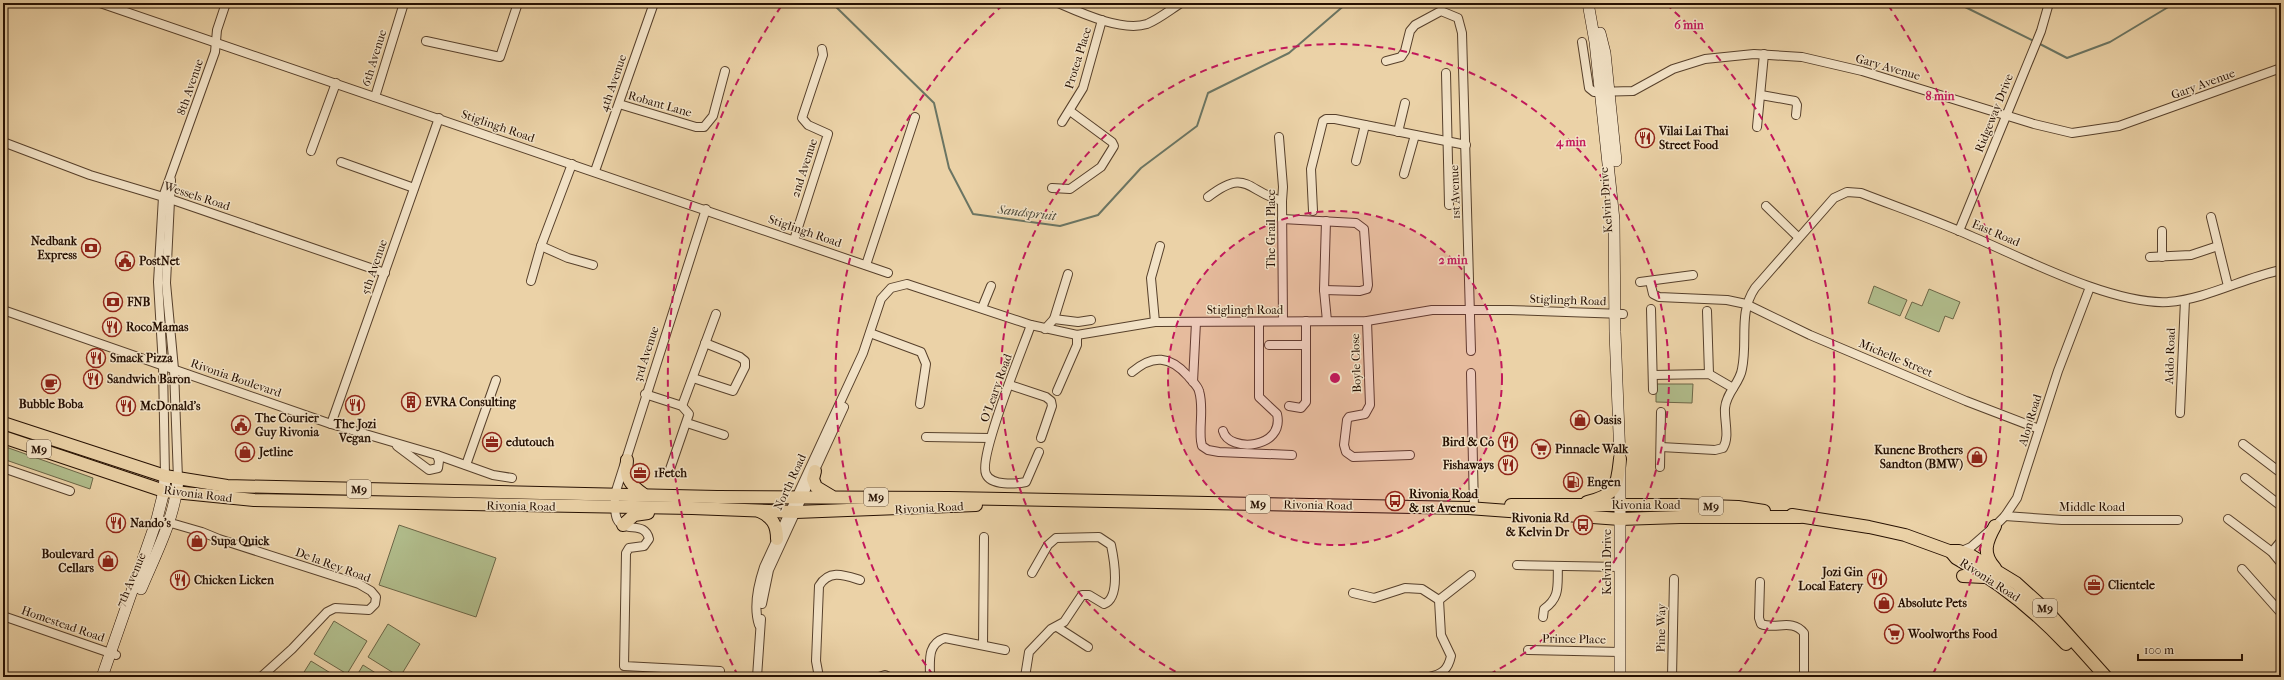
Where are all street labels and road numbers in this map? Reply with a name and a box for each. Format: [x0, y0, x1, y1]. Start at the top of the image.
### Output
street label: Protea Place [1062, 25, 1094, 91]
street label: 6th Avenue [359, 28, 389, 88]
street label: Gary Avenue [1854, 51, 1922, 83]
street label: 4th Avenue [597, 53, 629, 113]
street label: 8th Avenue [174, 57, 206, 117]
street label: Gary Avenue [2169, 66, 2237, 102]
street label: Ridgeway Drive [1972, 72, 2016, 154]
street label: Robant Lane [626, 88, 694, 120]
street label: Stiglingh Road [459, 107, 537, 145]
street label: 2nd Avenue [788, 137, 820, 199]
street label: 1st Avenue [1447, 165, 1463, 219]
street label: Kelvin Drive [1597, 167, 1615, 233]
street label: Wessels Road [161, 178, 232, 213]
street label: The Grail Place [1264, 189, 1278, 269]
street label: Stiglingh Road [766, 212, 844, 250]
street label: East Road [1970, 217, 2023, 250]
street label: 5th Avenue [358, 237, 390, 296]
street label: Stiglingh Road [1529, 292, 1607, 308]
street label: Stiglingh Road [1207, 303, 1284, 317]
street label: 3rd Avenue [630, 324, 662, 384]
street label: Addo Road [2162, 327, 2178, 385]
street label: Boyle Close [1348, 333, 1364, 393]
street label: Michelle Street [1857, 336, 1936, 380]
street label: O'Leary Road [977, 352, 1015, 424]
street label: Rivonia Boulevard [189, 356, 284, 400]
street label: Alon Road [2015, 392, 2045, 448]
road number: M9 [27, 440, 51, 458]
street label: North Road [771, 451, 809, 512]
road number: M9 [347, 480, 371, 498]
street label: Rivonia Road [163, 483, 234, 505]
road number: M9 [864, 488, 888, 506]
road number: M9 [1246, 495, 1270, 513]
street label: Rivonia Road [1283, 497, 1353, 513]
road number: M9 [1699, 497, 1723, 515]
street label: Rivonia Road [486, 498, 556, 514]
street label: Rivonia Road [1611, 498, 1681, 512]
street label: Rivonia Road [894, 499, 964, 517]
street label: Middle Road [2059, 500, 2125, 514]
street label: Kelvin Drive [1600, 529, 1614, 595]
street label: De la Rey Road [293, 545, 373, 585]
street label: 7th Avenue [113, 550, 149, 609]
street label: Rivonia Road [1957, 555, 2023, 605]
road number: M9 [2033, 599, 2057, 617]
street label: Homestead Road [19, 603, 107, 645]
street label: Pine Way [1654, 603, 1668, 653]
street label: Prince Place [1542, 631, 1606, 647]

